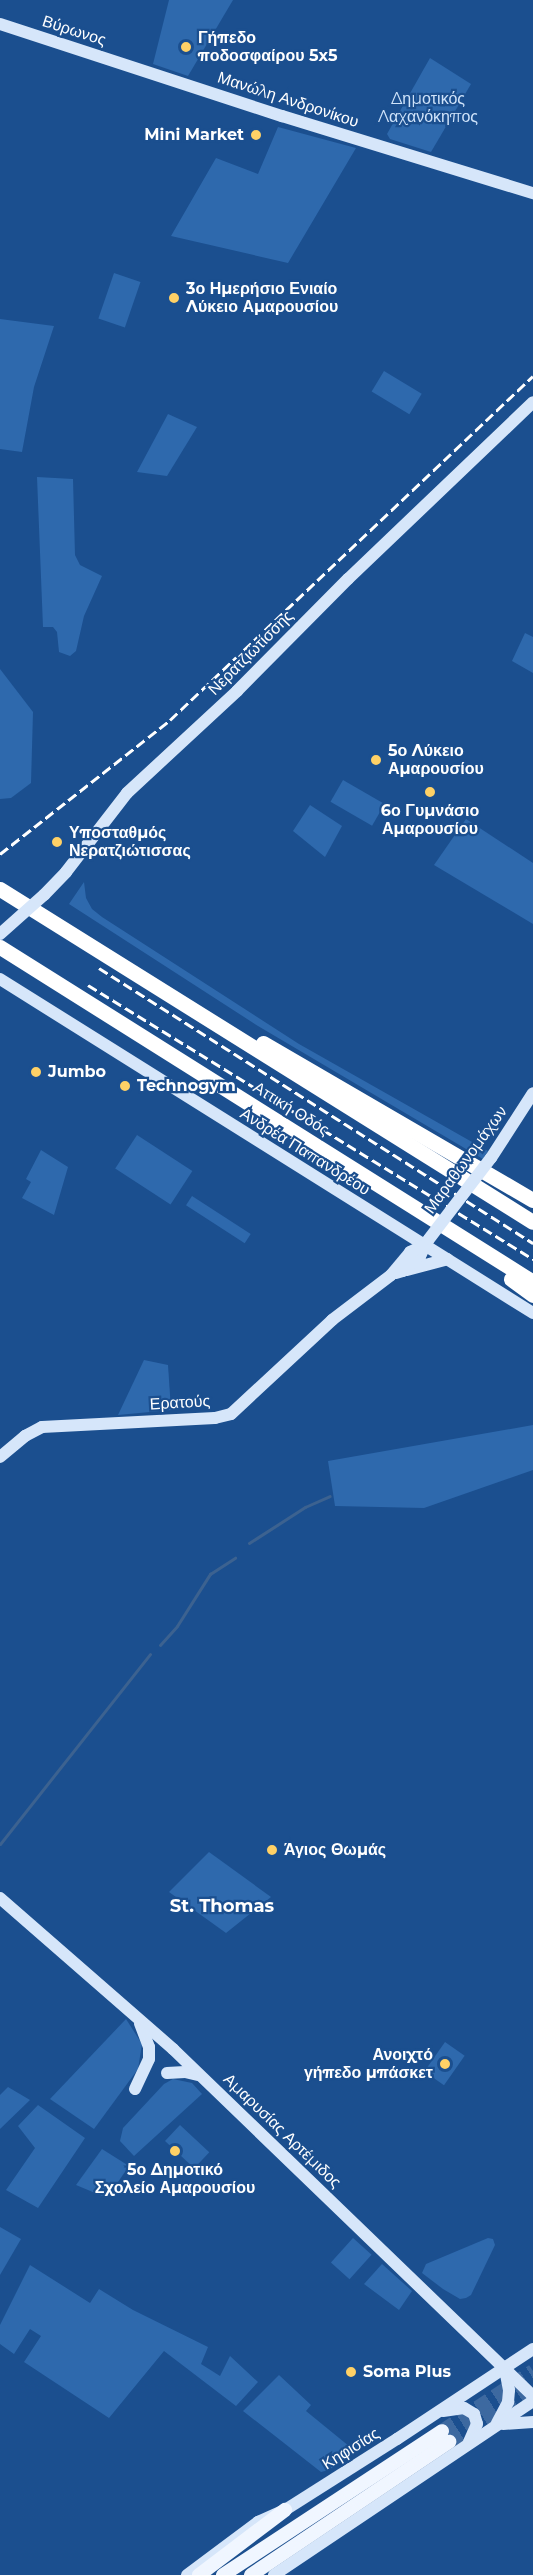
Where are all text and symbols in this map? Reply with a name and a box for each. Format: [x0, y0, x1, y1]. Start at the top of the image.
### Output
street label: Βύρωνος [40, 12, 108, 50]
place label: Γήπεδο ποδοσφαίρου 5x5 [198, 28, 337, 66]
marker: Γήπεδο ποδοσφαίρου 5x5 [179, 40, 193, 54]
street label: Μανώλη Ανδρονίκου [215, 68, 361, 132]
park label: Δημοτικός Λαχανόκηπος [378, 89, 478, 127]
place label: Mini Market [144, 125, 244, 145]
marker: Mini Market [249, 128, 263, 142]
place label: 3ο Ημερήσιο Ενιαίο Λύκειο Αμαρουσίου [186, 279, 338, 317]
marker: 3ο Ημερήσιο Ενιαίο Λύκειο Αμαρουσίου [167, 291, 181, 305]
street label: Νερατζιωτίσσης [205, 607, 297, 699]
place label: 5ο Λύκειο Αμαρουσίου [388, 741, 484, 779]
marker: 5ο Λύκειο Αμαρουσίου [369, 753, 383, 767]
marker: 6ο Γυμνάσιο Αμαρουσίου [423, 785, 437, 799]
place label: 6ο Γυμνάσιο Αμαρουσίου [381, 801, 479, 839]
place label: Υποσταθμός Νερατζιώτισσας [69, 823, 191, 861]
marker: Υποσταθμός Νερατζιώτισσας [50, 835, 64, 849]
place label: Jumbo [48, 1062, 106, 1082]
marker: Jumbo [29, 1065, 43, 1079]
place label: Technogym [137, 1076, 236, 1096]
street label: Αττική Οδός [249, 1078, 333, 1140]
marker: Technogym [118, 1079, 132, 1093]
street label: Μαραθωνομάχων [421, 1102, 511, 1218]
street label: Ανδρέα Παπανδρέου [237, 1104, 373, 1200]
street label: Ερατούς [149, 1392, 211, 1414]
place label: Άγιος Θωμάς [284, 1840, 386, 1860]
marker: Άγιος Θωμάς [265, 1843, 279, 1857]
district label: St. Thomas [170, 1895, 274, 1917]
place label: Ανοιχτό γήπεδο μπάσκετ [304, 2045, 433, 2083]
marker: Ανοιχτό γήπεδο μπάσκετ [438, 2057, 452, 2071]
street label: Αμαρυσίας Αρτέμιδος [219, 2070, 345, 2192]
marker: 5ο Δημοτικό Σχολείο Αμαρουσίου [168, 2144, 182, 2158]
place label: 5ο Δημοτικό Σχολείο Αμαρουσίου [95, 2160, 255, 2198]
place label: Soma Plus [363, 2362, 451, 2382]
marker: Soma Plus [344, 2365, 358, 2379]
street label: Κηφισίας [319, 2424, 383, 2474]

